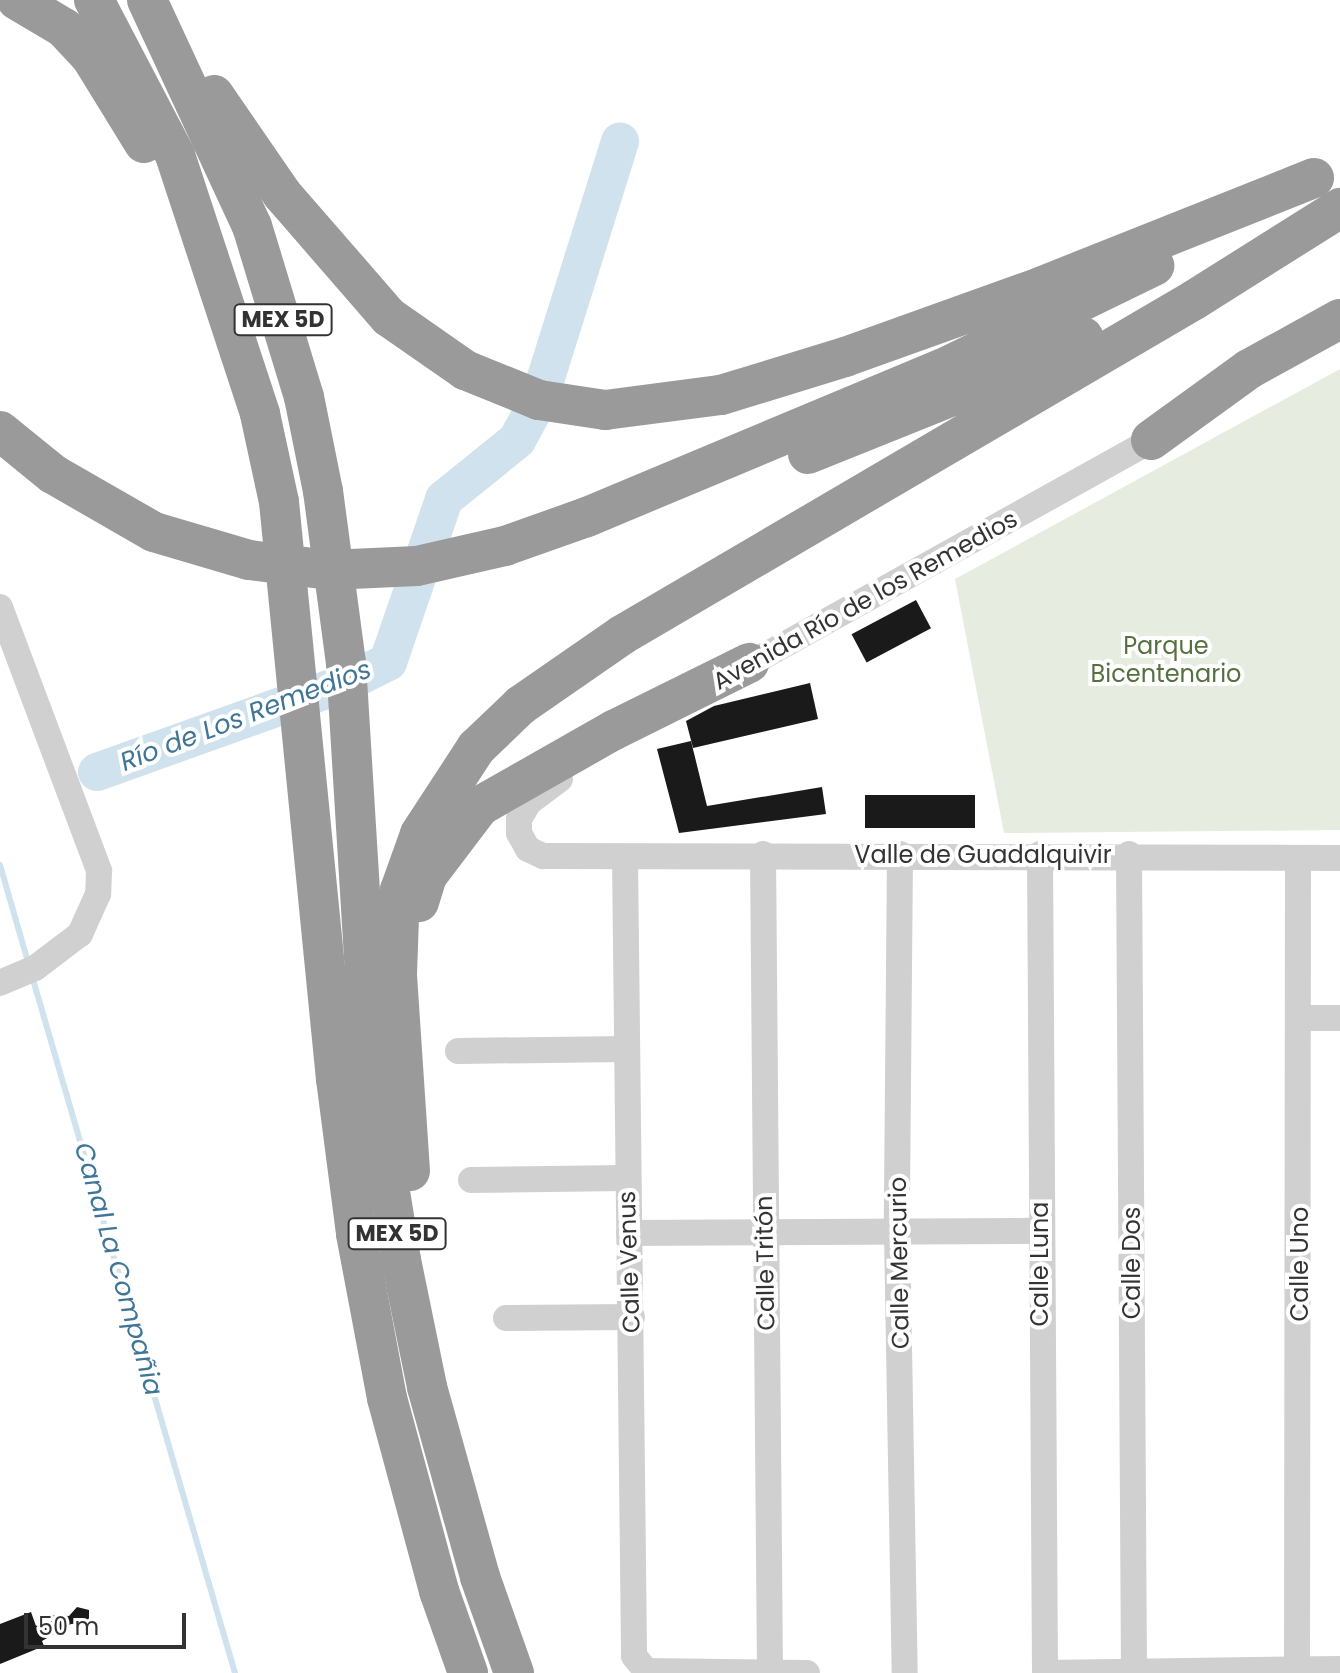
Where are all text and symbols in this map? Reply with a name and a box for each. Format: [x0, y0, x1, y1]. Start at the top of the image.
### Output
road number: MEX 5D [233, 302, 333, 338]
street label: Avenida Río de los Remedios [708, 504, 1022, 696]
park label: Parque Bicentenario [1091, 632, 1241, 688]
water label: Río de Los Remedios [116, 654, 376, 778]
street label: Valle de Guadalquivir [854, 841, 1112, 869]
water label: Canal La Compañia [67, 1139, 169, 1399]
street label: Calle Mercurio [883, 1177, 915, 1349]
street label: Calle Venus [612, 1190, 646, 1334]
street label: Calle Tritón [749, 1195, 781, 1331]
street label: Calle Luna [1026, 1201, 1054, 1327]
street label: Calle Dos [1118, 1207, 1146, 1319]
street label: Calle Uno [1286, 1207, 1314, 1321]
road number: MEX 5D [347, 1216, 447, 1252]
scale bar [28, 1597, 190, 1647]
text: 50 m [38, 1610, 99, 1643]

